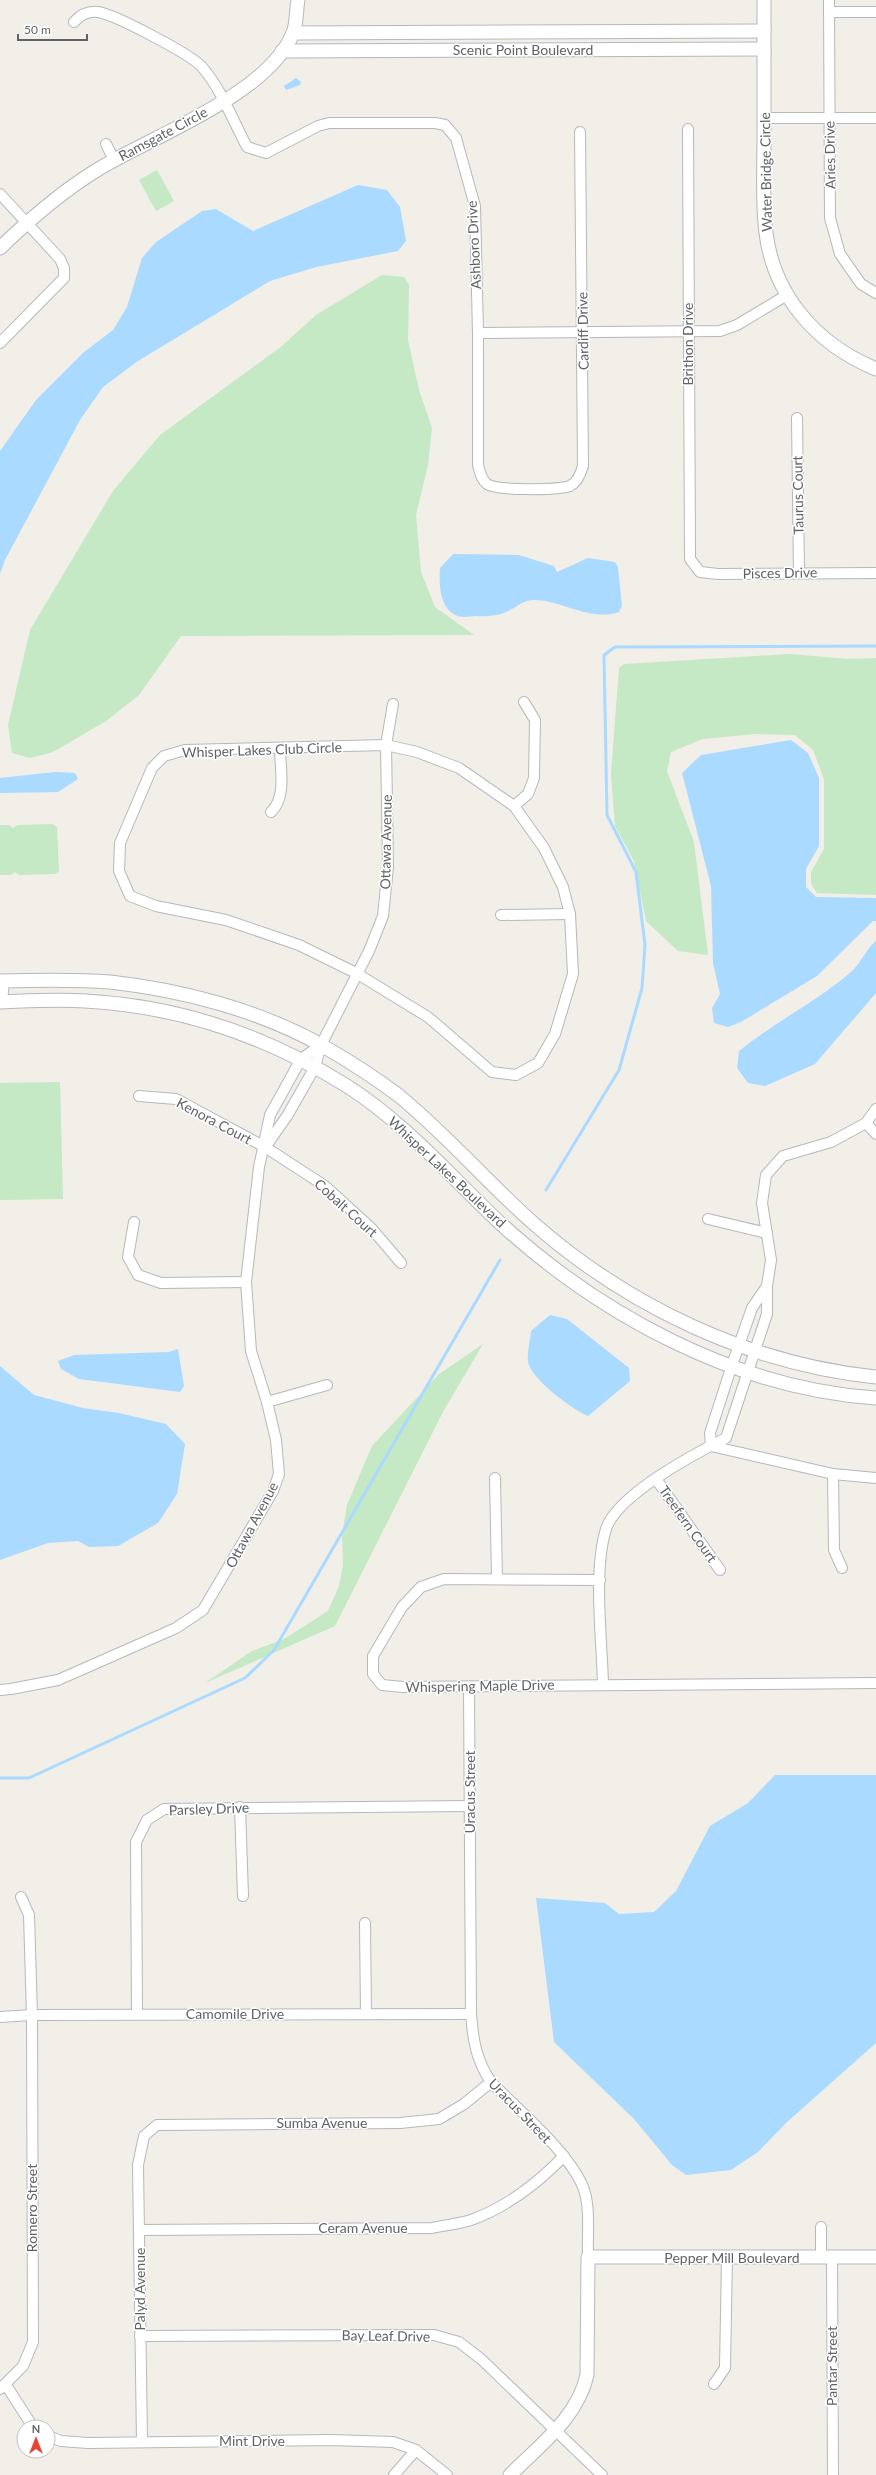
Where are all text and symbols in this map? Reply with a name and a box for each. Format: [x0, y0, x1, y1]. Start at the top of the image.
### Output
scale bar [18, 16, 87, 42]
text: 50 m [24, 22, 51, 37]
street label: Scenic Point Boulevard [453, 41, 593, 58]
street label: Ramsgate Circle [115, 103, 210, 164]
street label: Water Bridge Circle [756, 112, 775, 232]
street label: Aries Drive [820, 121, 839, 189]
street label: Ashboro Drive [463, 200, 484, 290]
street label: Cardiff Drive [573, 292, 592, 370]
street label: Brithon Drive [679, 303, 696, 385]
street label: Taurus Court [788, 455, 807, 535]
street label: Pisces Drive [742, 563, 818, 582]
street label: Whisper Lakes Club Circle [182, 738, 342, 761]
street label: Ottawa Avenue [376, 794, 395, 890]
street label: Kenora Court [174, 1094, 255, 1147]
street label: Whisper Lakes Boulevard [385, 1113, 510, 1231]
street label: Cobalt Court [311, 1175, 381, 1240]
street label: Ottawa Avenue [222, 1479, 281, 1571]
street label: Treefern Court [656, 1482, 721, 1565]
street label: Whispering Maple Drive [405, 1676, 555, 1695]
street label: Uracus Street [461, 1750, 478, 1834]
street label: Parsley Drive [168, 1799, 250, 1818]
street label: Camomile Drive [186, 2005, 284, 2022]
street label: Uracus Street [485, 2075, 555, 2146]
street label: Sumba Avenue [276, 2114, 368, 2131]
street label: Romero Street [23, 2164, 40, 2252]
street label: Ceram Avenue [318, 2219, 408, 2236]
street label: Palyd Avenue [131, 2248, 148, 2330]
street label: Pepper Mill Boulevard [664, 2249, 800, 2266]
street label: Bay Leaf Drive [342, 2326, 431, 2345]
street label: Pantar Street [823, 2326, 840, 2406]
north arrow [16, 2419, 56, 2459]
text: N [32, 2422, 40, 2435]
street label: Mint Drive [219, 2432, 285, 2449]

